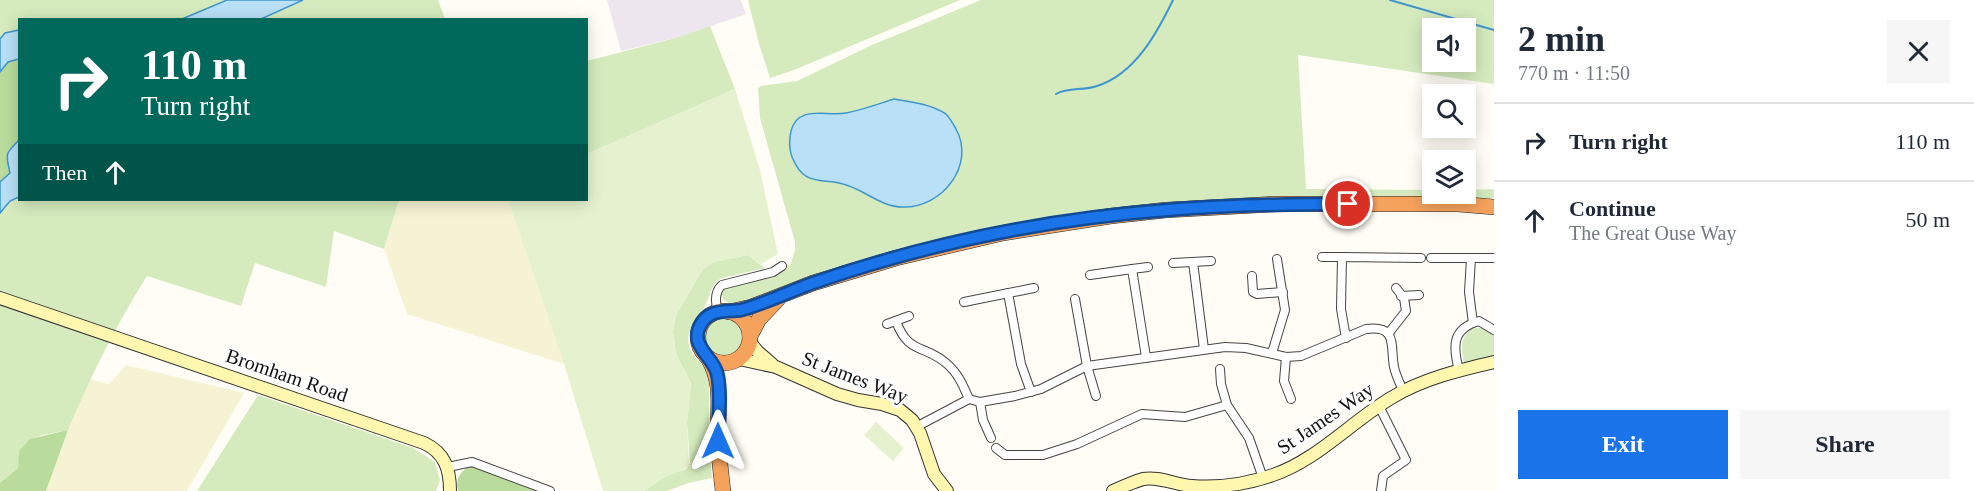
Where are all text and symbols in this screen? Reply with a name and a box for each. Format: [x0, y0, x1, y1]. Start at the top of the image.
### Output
map controls [1422, 18, 1476, 204]
button: sound [1422, 18, 1476, 72]
text: 2 min [1518, 19, 1605, 59]
button: close [1887, 20, 1950, 83]
icon: right [42, 42, 120, 120]
text: 110 m [141, 42, 247, 88]
text: 770 m · 11:50 [1518, 62, 1630, 84]
button: search [1422, 84, 1476, 138]
text: Turn right [141, 91, 250, 121]
icon: right [1518, 126, 1551, 159]
text: Turn right [1569, 129, 1668, 154]
text: 110 m [1895, 129, 1950, 154]
button: layers [1422, 150, 1476, 204]
icon: ahead [99, 156, 132, 189]
text: Then [42, 160, 87, 185]
pin [1322, 178, 1373, 229]
icon: arrive [1331, 187, 1364, 220]
text: Continue [1569, 196, 1656, 221]
icon: ahead [1518, 204, 1551, 237]
text: 50 m [1905, 207, 1950, 232]
text: The Great Ouse Way [1569, 222, 1736, 244]
street label: Bromham Road [223, 344, 351, 406]
street label: St James Way [799, 347, 911, 408]
street label: St James Way [1273, 378, 1378, 459]
position arrow [686, 409, 750, 473]
button: Exit [1518, 410, 1728, 479]
button: Share [1740, 410, 1950, 479]

